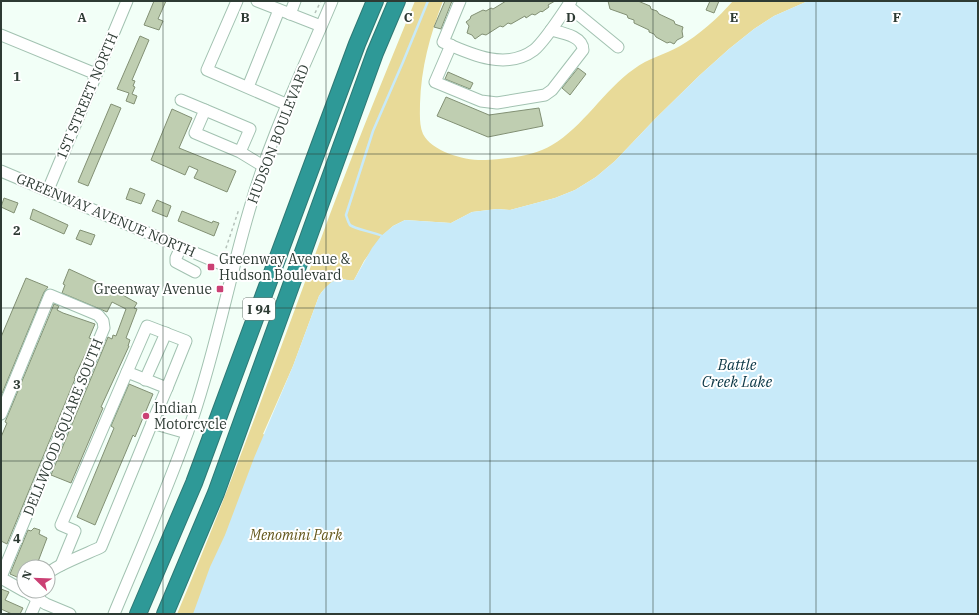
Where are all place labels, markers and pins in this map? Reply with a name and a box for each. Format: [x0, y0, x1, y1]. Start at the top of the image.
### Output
place label: Greenway Avenue & Hudson Boulevard [219, 250, 351, 284]
marker: Greenway Avenue & Hudson Boulevard [206, 262, 216, 272]
place label: Greenway Avenue [94, 280, 212, 298]
marker: Greenway Avenue [215, 284, 225, 294]
place label: Indian Motorcycle [154, 399, 227, 433]
marker: Indian Motorcycle [141, 411, 151, 421]

